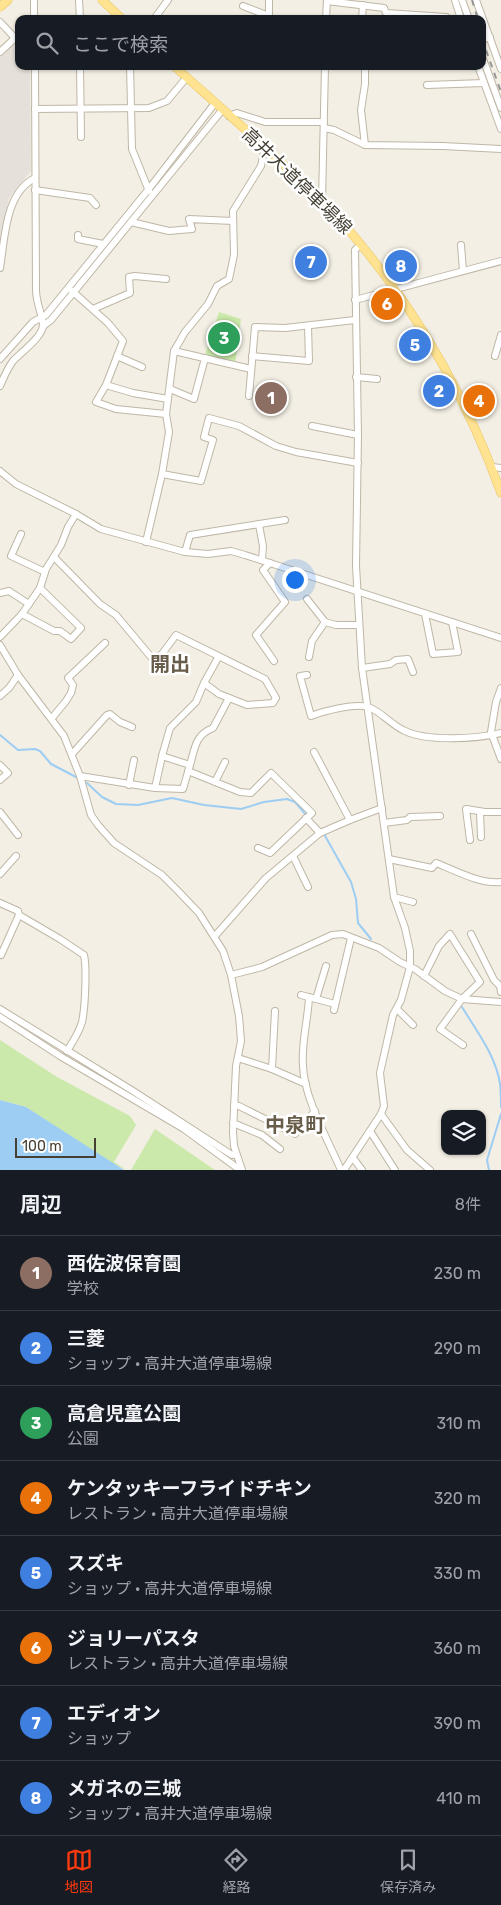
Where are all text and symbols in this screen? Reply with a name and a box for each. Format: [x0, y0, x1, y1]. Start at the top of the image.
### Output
search box [15, 15, 486, 70]
icon: search [33, 29, 61, 57]
text: ここで検索 [73, 33, 168, 56]
street label: 高井大道停車場線 [238, 123, 356, 239]
pin: 7 [295, 243, 327, 281]
pin: 8 [385, 247, 417, 285]
pin: 6 [371, 285, 403, 323]
pin: 3 [208, 319, 240, 357]
pin: 5 [399, 326, 431, 364]
pin: 2 [423, 372, 455, 410]
pin: 1 [255, 379, 287, 417]
pin: 4 [463, 382, 495, 420]
your location [282, 567, 308, 593]
district label: 開出 [150, 652, 190, 676]
map controls [441, 1110, 486, 1155]
button: layers [441, 1110, 486, 1155]
district label: 中泉町 [265, 1113, 325, 1137]
scale bar [15, 1135, 96, 1158]
text: 100 m [22, 1138, 62, 1155]
text: 周辺 [20, 1192, 62, 1217]
text: 8件 [455, 1195, 481, 1214]
text: 西佐波保育園 [67, 1252, 181, 1275]
text: 1 [32, 1264, 40, 1283]
text: 230 m [434, 1264, 481, 1283]
text: 学校 [67, 1279, 99, 1298]
text: 三菱 [67, 1327, 105, 1350]
text: 2 [31, 1339, 41, 1358]
text: 290 m [434, 1339, 481, 1358]
text: ショップ · 高井大道停車場線 [67, 1354, 272, 1373]
text: 高倉児童公園 [67, 1402, 181, 1425]
text: 3 [31, 1414, 41, 1433]
text: 310 m [437, 1414, 481, 1433]
text: 公園 [67, 1429, 99, 1448]
text: ケンタッキーフライドチキン [67, 1477, 312, 1500]
text: 4 [31, 1489, 41, 1508]
text: 320 m [434, 1489, 481, 1508]
text: レストラン · 高井大道停車場線 [67, 1504, 288, 1523]
text: スズキ [67, 1552, 124, 1575]
text: 5 [31, 1564, 41, 1583]
text: 330 m [433, 1564, 481, 1583]
text: ショップ · 高井大道停車場線 [67, 1579, 272, 1598]
text: ジョリーパスタ [67, 1627, 200, 1650]
text: 6 [31, 1639, 41, 1658]
text: 360 m [433, 1639, 481, 1658]
text: レストラン · 高井大道停車場線 [67, 1654, 288, 1673]
text: エディオン [67, 1702, 161, 1725]
text: 7 [31, 1714, 41, 1733]
text: 390 m [434, 1714, 481, 1733]
text: ショップ [67, 1729, 131, 1748]
text: メガネの三城 [67, 1777, 181, 1800]
text: 8 [31, 1789, 41, 1808]
text: 410 m [436, 1789, 481, 1808]
text: ショップ · 高井大道停車場線 [67, 1804, 272, 1823]
tab: 地図 [65, 1846, 93, 1896]
tab: 経路 [222, 1846, 250, 1896]
tab: 保存済み [380, 1846, 436, 1896]

